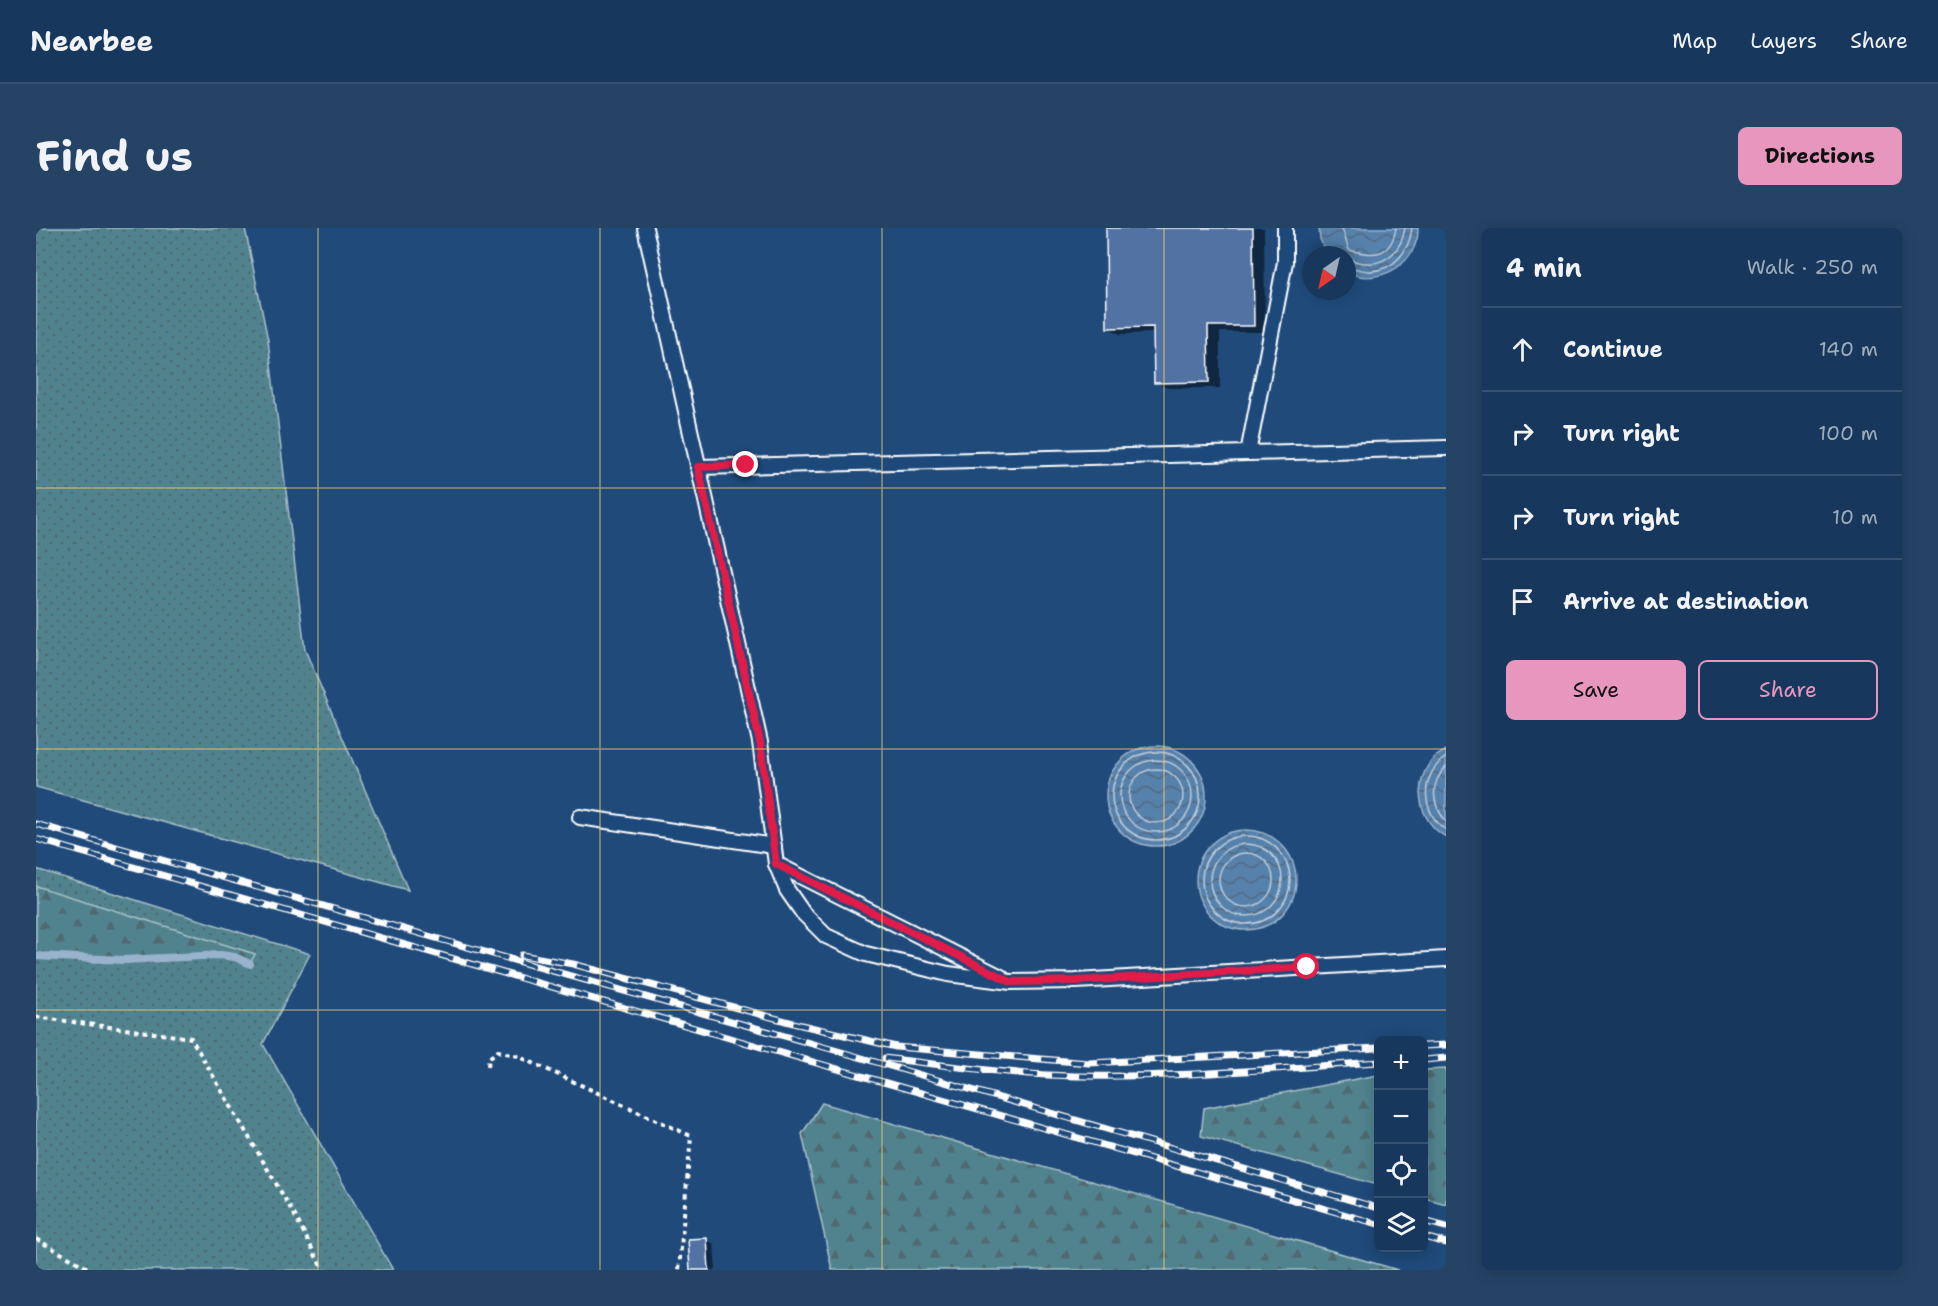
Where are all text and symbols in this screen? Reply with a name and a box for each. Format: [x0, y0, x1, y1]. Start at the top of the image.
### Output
text: Nearbee [30, 22, 153, 60]
text: Map [1672, 27, 1717, 55]
text: Layers [1750, 27, 1817, 55]
text: Share [1850, 27, 1908, 55]
button: Directions [1738, 127, 1902, 185]
text: Find us [36, 128, 193, 184]
north arrow [1302, 246, 1356, 300]
text: 4 min [1506, 250, 1582, 285]
text: Walk · 250 m [1747, 254, 1878, 280]
icon: ahead [1506, 333, 1539, 366]
text: Continue [1563, 335, 1663, 364]
text: 140 m [1819, 336, 1878, 362]
icon: right [1506, 417, 1539, 450]
text: Turn right [1563, 419, 1680, 448]
text: 100 m [1818, 420, 1878, 446]
route end [732, 451, 758, 477]
icon: right [1506, 501, 1539, 534]
text: Turn right [1563, 503, 1680, 532]
text: 10 m [1832, 504, 1878, 530]
icon: arrive [1506, 585, 1539, 618]
text: Arrive at destination [1563, 587, 1809, 616]
button: Save [1506, 660, 1686, 720]
button: Share [1698, 660, 1878, 720]
route start [1293, 953, 1319, 979]
map controls [1374, 1036, 1428, 1252]
button: + [1374, 1036, 1428, 1090]
button: − [1374, 1090, 1428, 1144]
button: locate [1374, 1144, 1428, 1198]
button: layers [1374, 1198, 1428, 1252]

